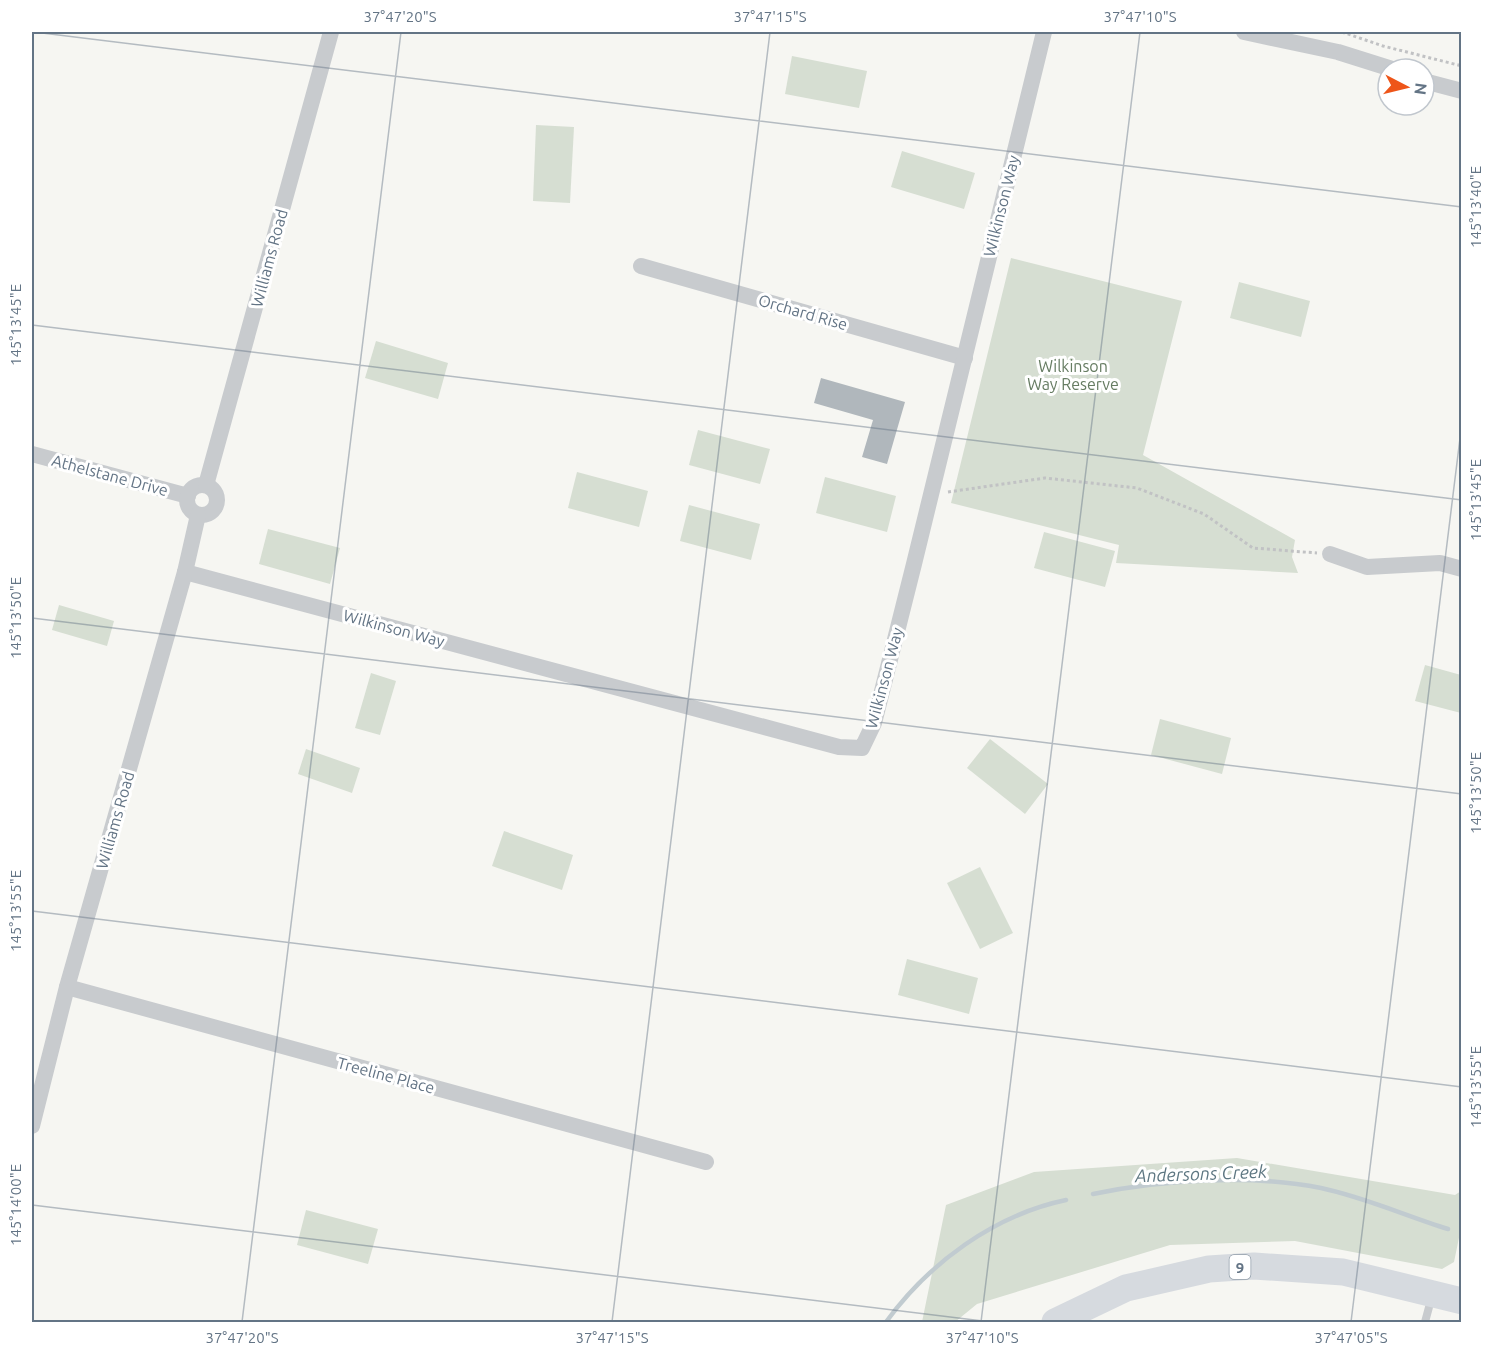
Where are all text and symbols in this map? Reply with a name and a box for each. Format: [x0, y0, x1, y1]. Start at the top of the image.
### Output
text: 37°47'20"S [363, 8, 437, 25]
text: 37°47'15"S [733, 8, 807, 25]
text: 37°47'10"S [1103, 8, 1177, 25]
north arrow [1376, 57, 1436, 117]
text: N [1411, 82, 1431, 96]
street label: Wilkinson Way [980, 153, 1022, 259]
text: 145°13'40"E [1467, 166, 1484, 248]
street label: Williams Road [247, 207, 291, 309]
text: 145°13'45"E [7, 284, 24, 366]
street label: Orchard Rise [756, 291, 850, 333]
park label: Wilkinson Way Reserve [1027, 357, 1119, 393]
street label: Athelstane Drive [50, 451, 170, 499]
text: 145°13'45"E [1467, 459, 1484, 541]
text: 145°13'50"E [7, 577, 24, 659]
street label: Wilkinson Way [342, 606, 447, 650]
street label: Wilkinson Way [862, 625, 906, 730]
text: 145°13'50"E [1467, 752, 1484, 834]
street label: Williams Road [92, 769, 138, 871]
text: 145°13'55"E [7, 870, 24, 952]
text: 145°13'55"E [1467, 1046, 1484, 1128]
street label: Treeline Place [335, 1053, 437, 1097]
water label: Andersons Creek [1134, 1161, 1268, 1185]
text: 145°14'00"E [7, 1164, 24, 1246]
road number: 9 [1230, 1255, 1250, 1279]
text: 37°47'20"S [205, 1329, 279, 1346]
text: 37°47'15"S [575, 1329, 649, 1346]
text: 37°47'10"S [945, 1329, 1019, 1346]
text: 37°47'05"S [1314, 1329, 1388, 1346]

